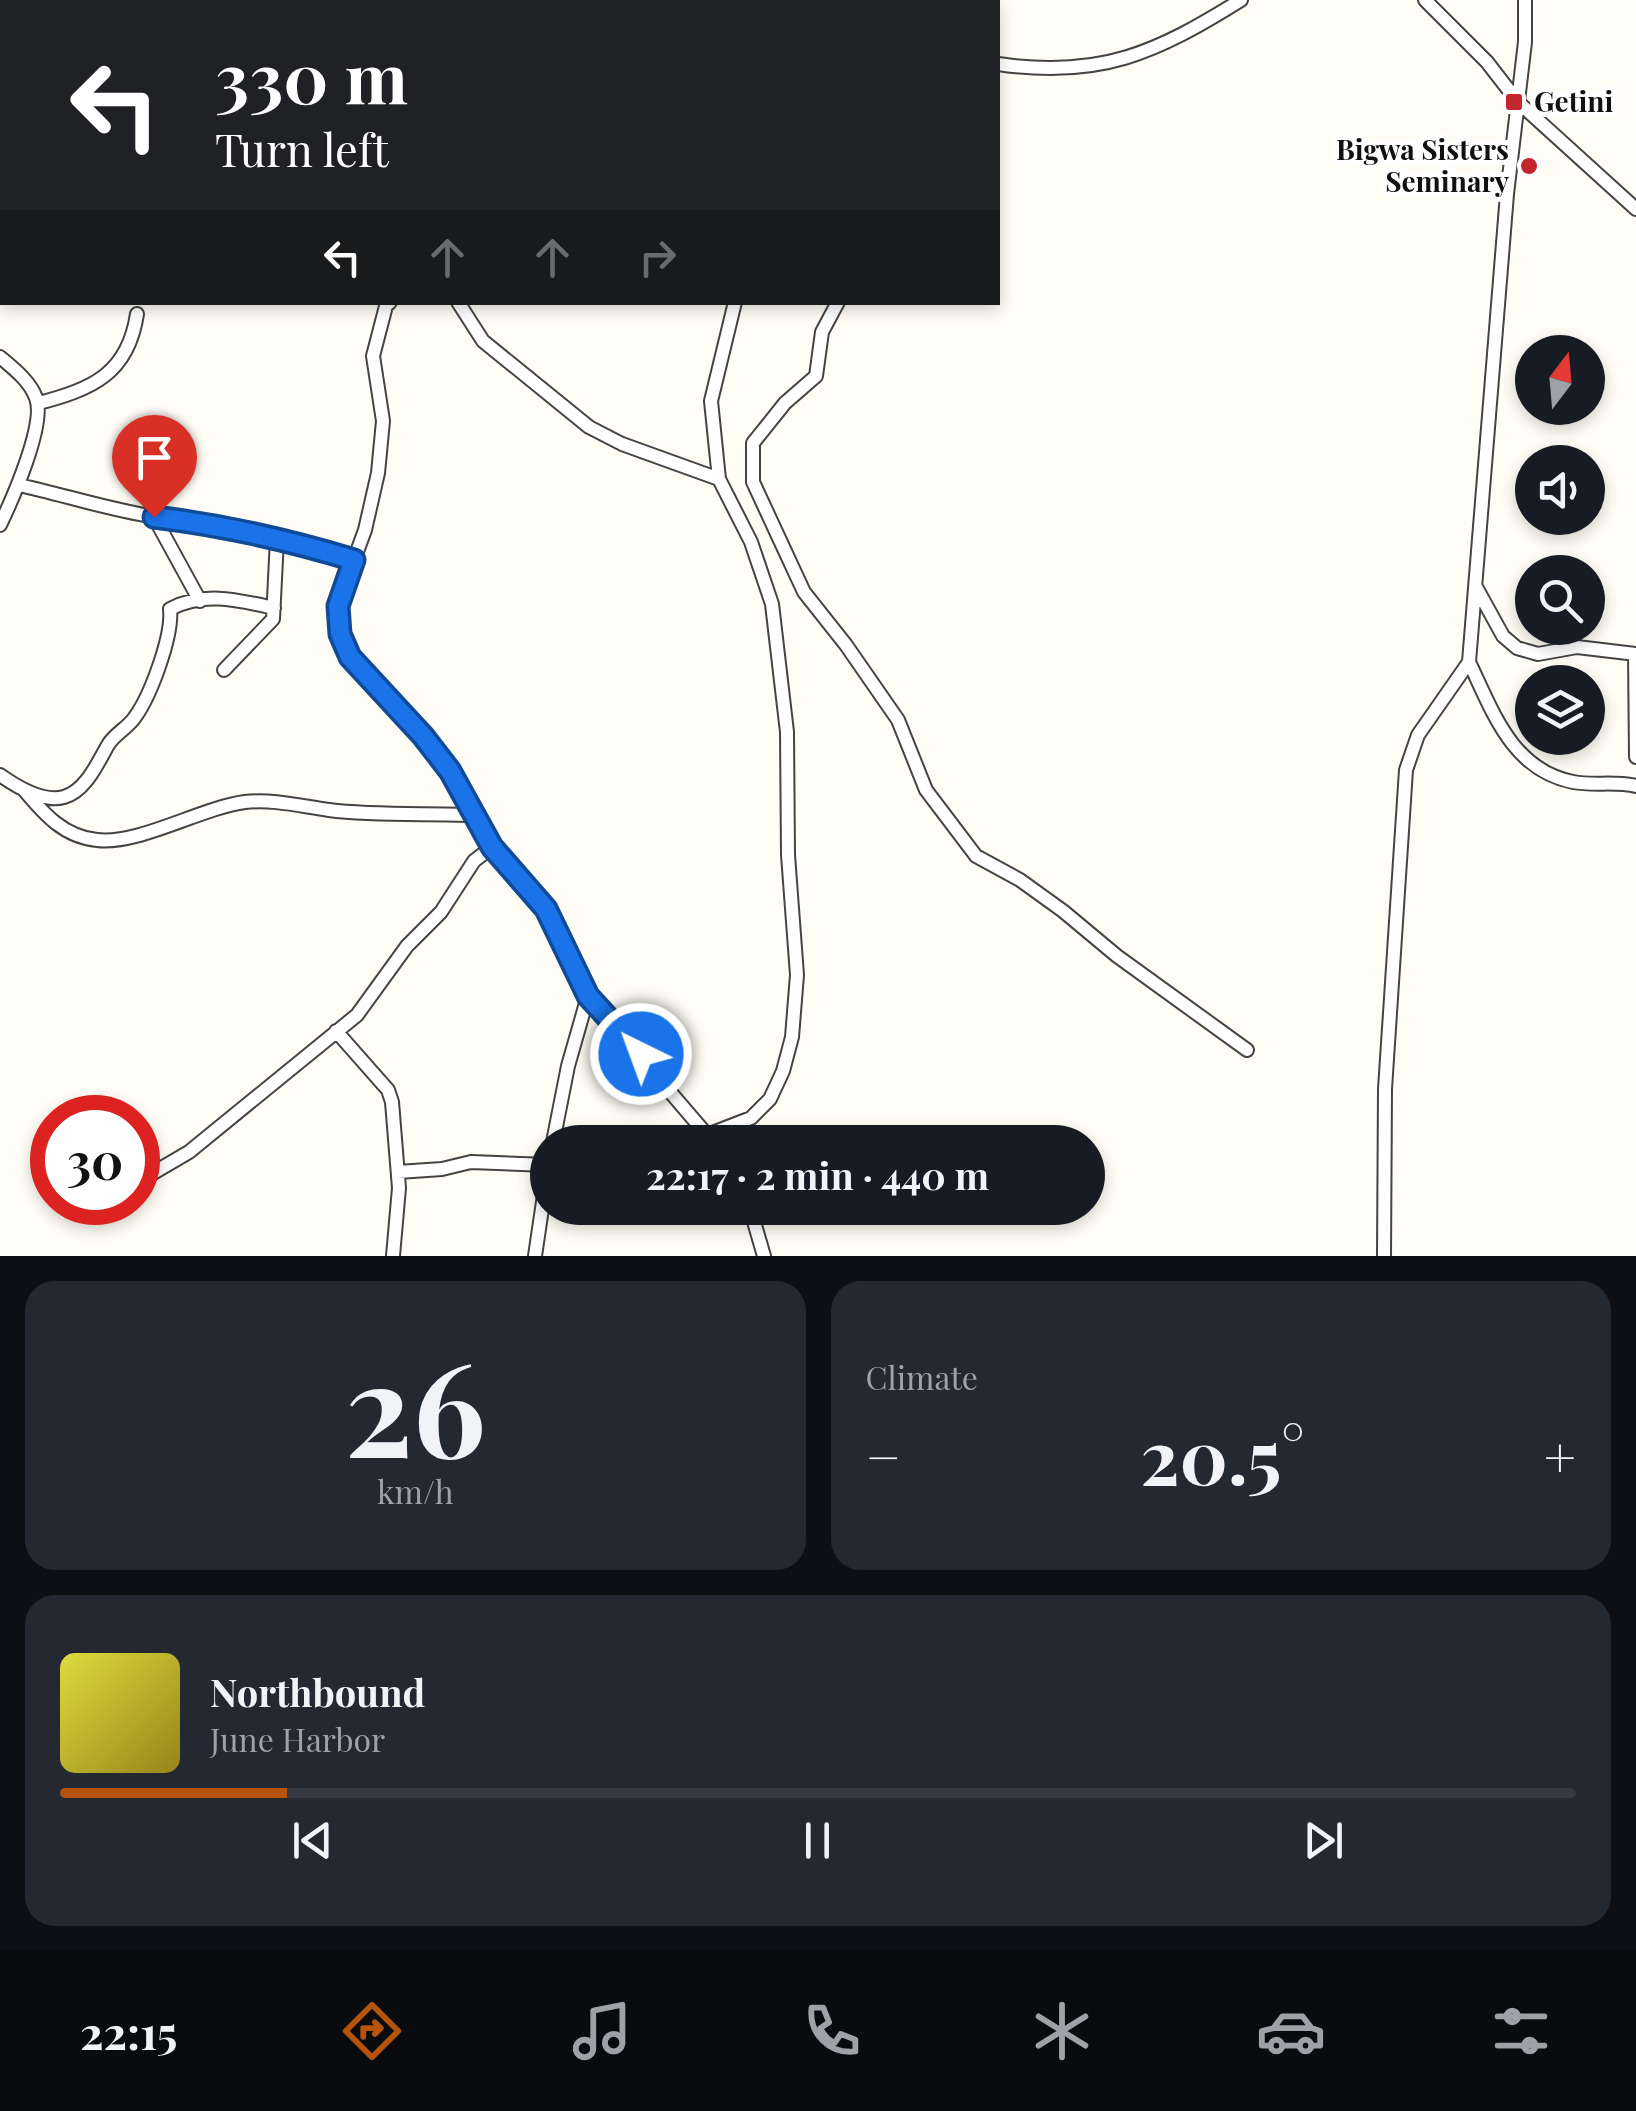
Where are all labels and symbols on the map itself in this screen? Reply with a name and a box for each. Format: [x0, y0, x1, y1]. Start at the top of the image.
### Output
place label: Getini [1534, 82, 1614, 119]
marker: Getini [1503, 91, 1525, 113]
place label: Bigwa Sisters Seminary [1336, 130, 1509, 199]
marker: Bigwa Sisters Seminary [1518, 155, 1540, 177]
north arrow [1515, 335, 1605, 425]
pin [112, 415, 197, 518]
position arrow [589, 1002, 693, 1106]
speed limit sign: 30 [30, 1095, 160, 1225]

